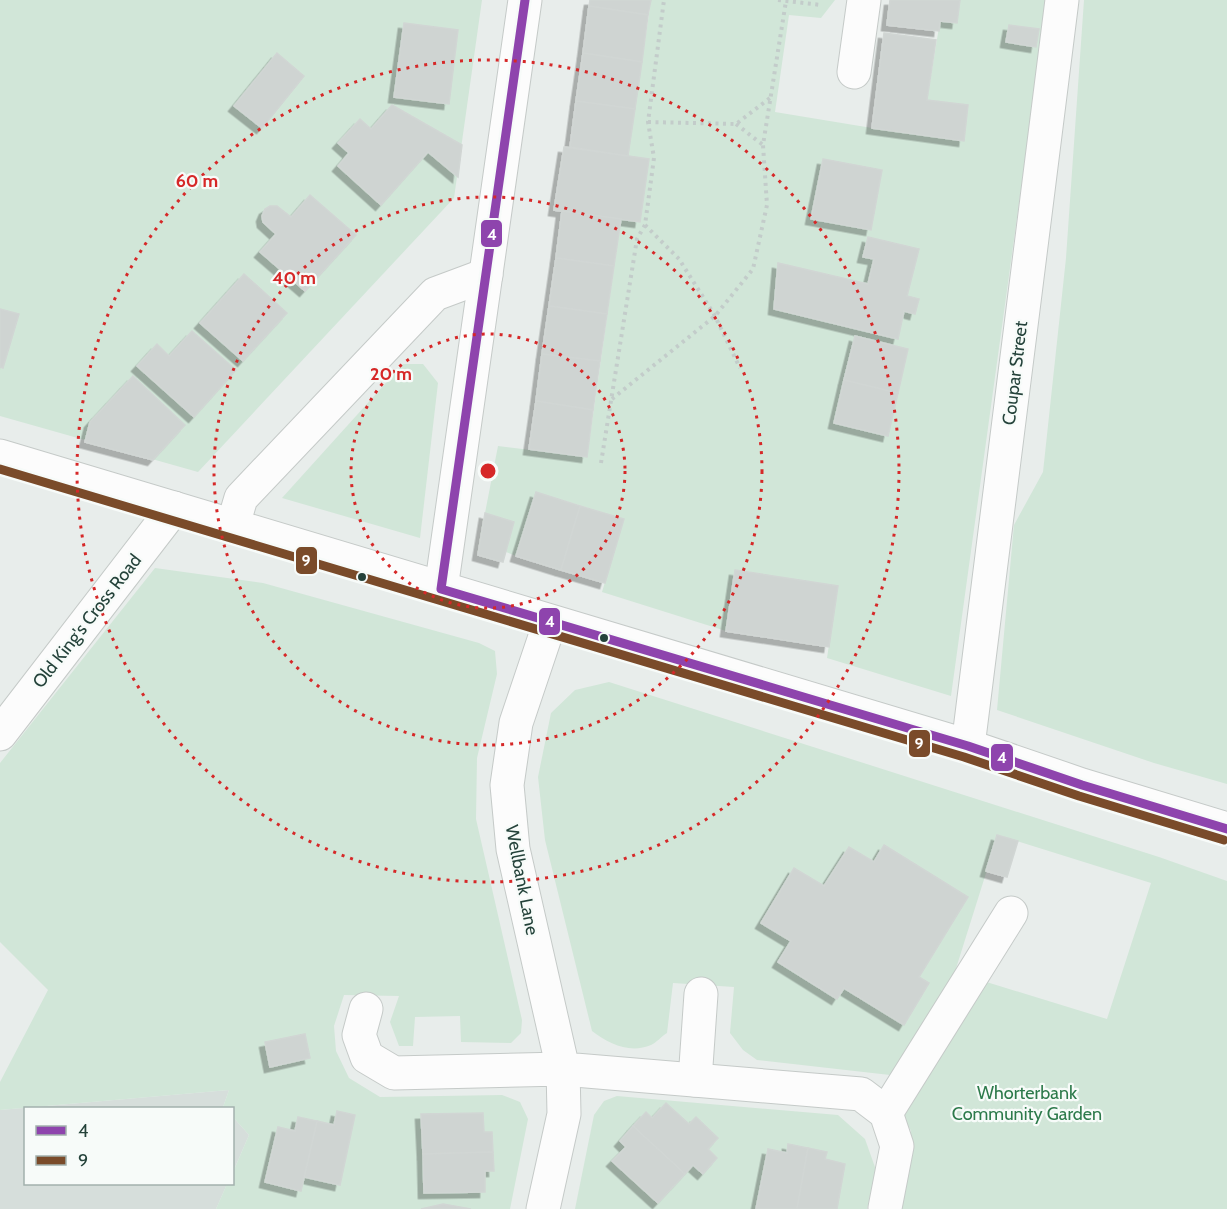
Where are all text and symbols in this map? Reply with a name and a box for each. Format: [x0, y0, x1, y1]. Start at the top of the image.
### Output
text: 60 m [176, 170, 218, 192]
line badge: 4 [480, 219, 503, 248]
text: 4 [487, 225, 497, 244]
text: 40 m [272, 267, 316, 289]
street label: Coupar Street [998, 320, 1032, 426]
text: 20 m [370, 363, 412, 385]
centre of rings [478, 461, 498, 481]
line badge: 9 [295, 546, 318, 575]
street label: Old King's Cross Road [28, 550, 146, 692]
text: 9 [302, 551, 311, 570]
unlabelled marker [356, 571, 368, 583]
line badge: 4 [538, 607, 561, 636]
text: 4 [545, 612, 555, 631]
unlabelled marker [598, 632, 610, 644]
line badge: 9 [908, 729, 931, 758]
text: 9 [915, 734, 924, 753]
line badge: 4 [990, 743, 1014, 772]
text: 4 [997, 748, 1007, 767]
street label: Wellbank Lane [501, 823, 543, 937]
park label: Whorterbank Community Garden [952, 1082, 1102, 1125]
legend [24, 1107, 234, 1185]
text: 4 [78, 1120, 88, 1142]
text: 9 [78, 1150, 88, 1172]

